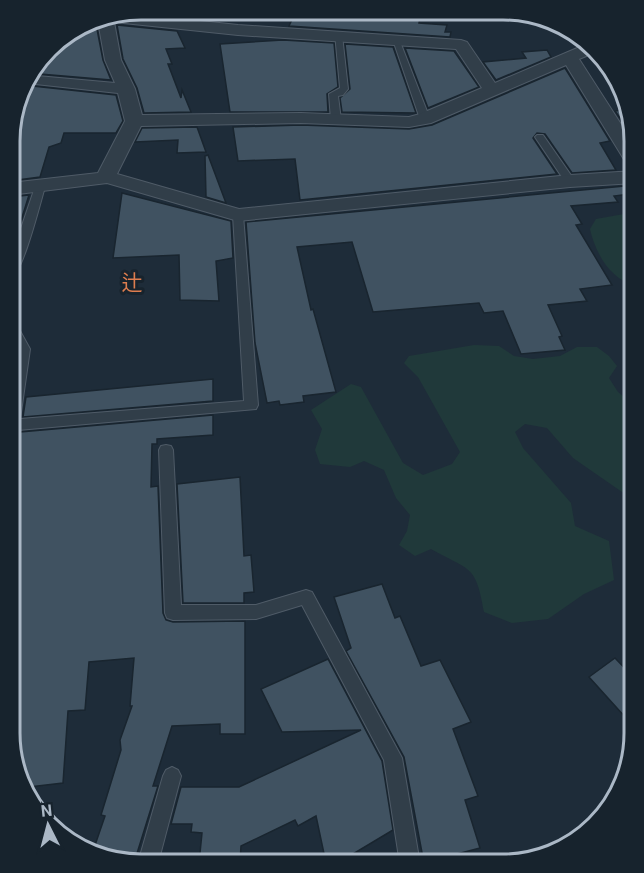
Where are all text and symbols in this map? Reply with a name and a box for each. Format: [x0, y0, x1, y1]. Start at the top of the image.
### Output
district label: 辻 [122, 271, 143, 295]
north arrow [18, 795, 78, 855]
text: N [40, 801, 53, 821]

